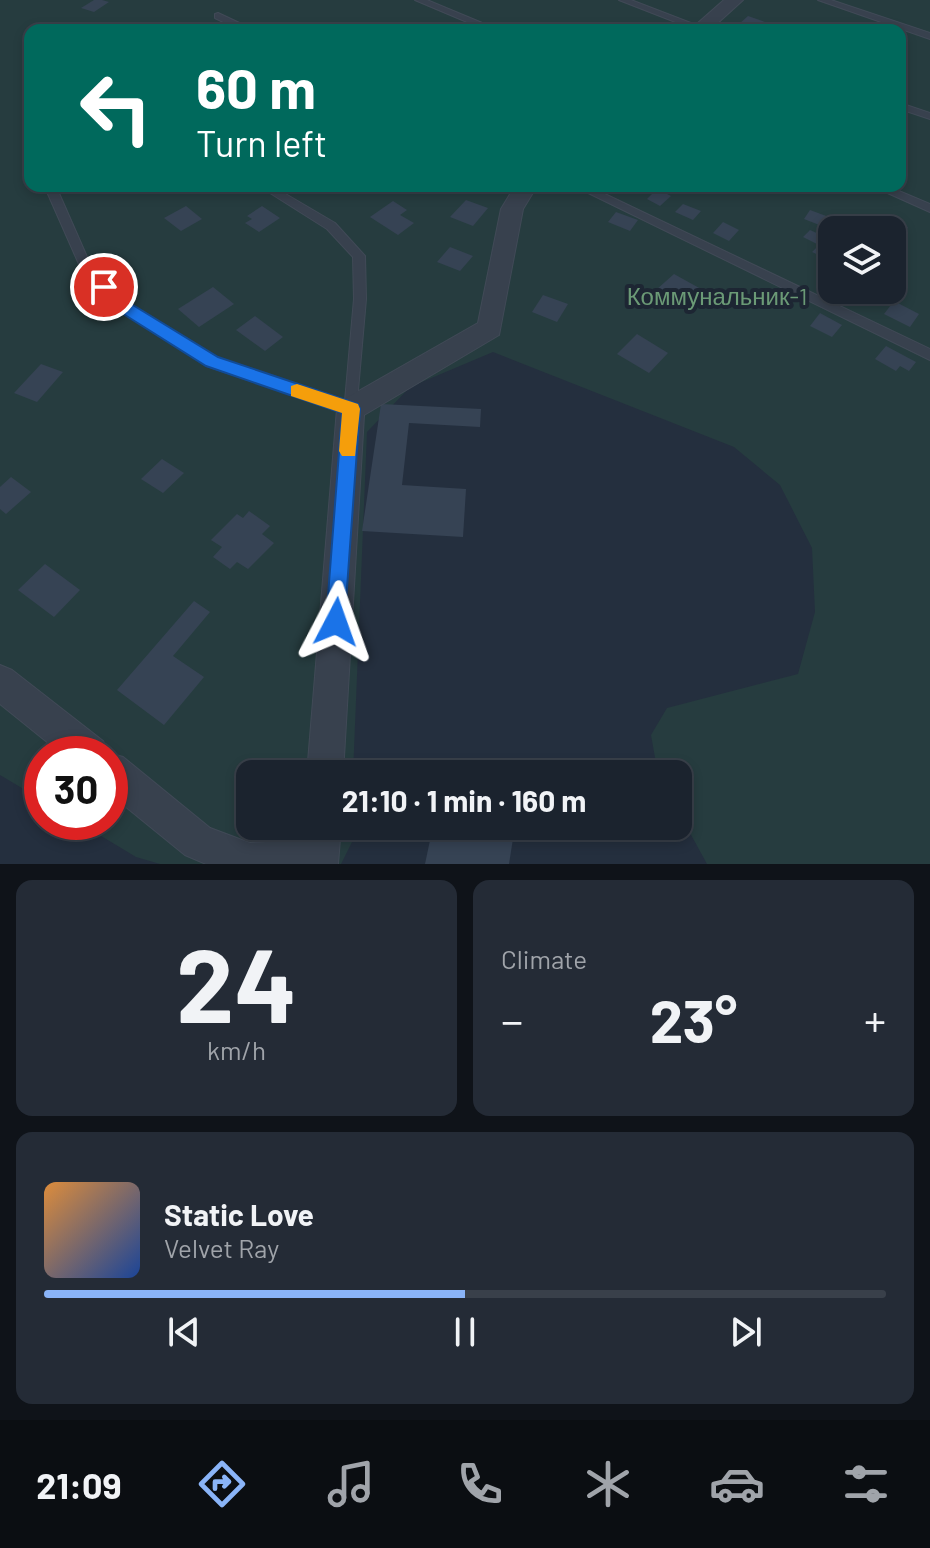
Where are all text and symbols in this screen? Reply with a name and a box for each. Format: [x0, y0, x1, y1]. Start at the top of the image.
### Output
text: 60 m [196, 53, 316, 120]
icon: left [64, 56, 168, 160]
text: Turn left [196, 121, 327, 164]
map controls [818, 216, 906, 304]
button: layers [818, 216, 906, 304]
pin [70, 253, 138, 321]
icon: arrive [82, 265, 126, 309]
park label: Коммунальник-1 [627, 281, 807, 310]
position arrow [294, 580, 378, 664]
speed limit sign: 30 [24, 736, 128, 840]
text: 21:10 · 1 min · 160 m [342, 782, 586, 818]
text: 24 [176, 919, 297, 1044]
text: Climate [501, 943, 587, 974]
text: 23° [650, 983, 737, 1055]
text: − [501, 993, 523, 1046]
text: + [864, 993, 886, 1046]
text: km/h [207, 1034, 266, 1065]
text: Static Love [164, 1196, 314, 1232]
text: Velvet Ray [164, 1232, 279, 1263]
icon: previous [162, 1310, 206, 1354]
icon: pause [443, 1310, 487, 1354]
icon: next [724, 1310, 768, 1354]
icon: directions [194, 1456, 250, 1512]
icon: music [323, 1456, 379, 1512]
icon: phone [452, 1456, 508, 1512]
icon: climate [580, 1456, 636, 1512]
icon: car [709, 1456, 765, 1512]
icon: filters [838, 1456, 894, 1512]
text: 21:09 [36, 1463, 122, 1506]

